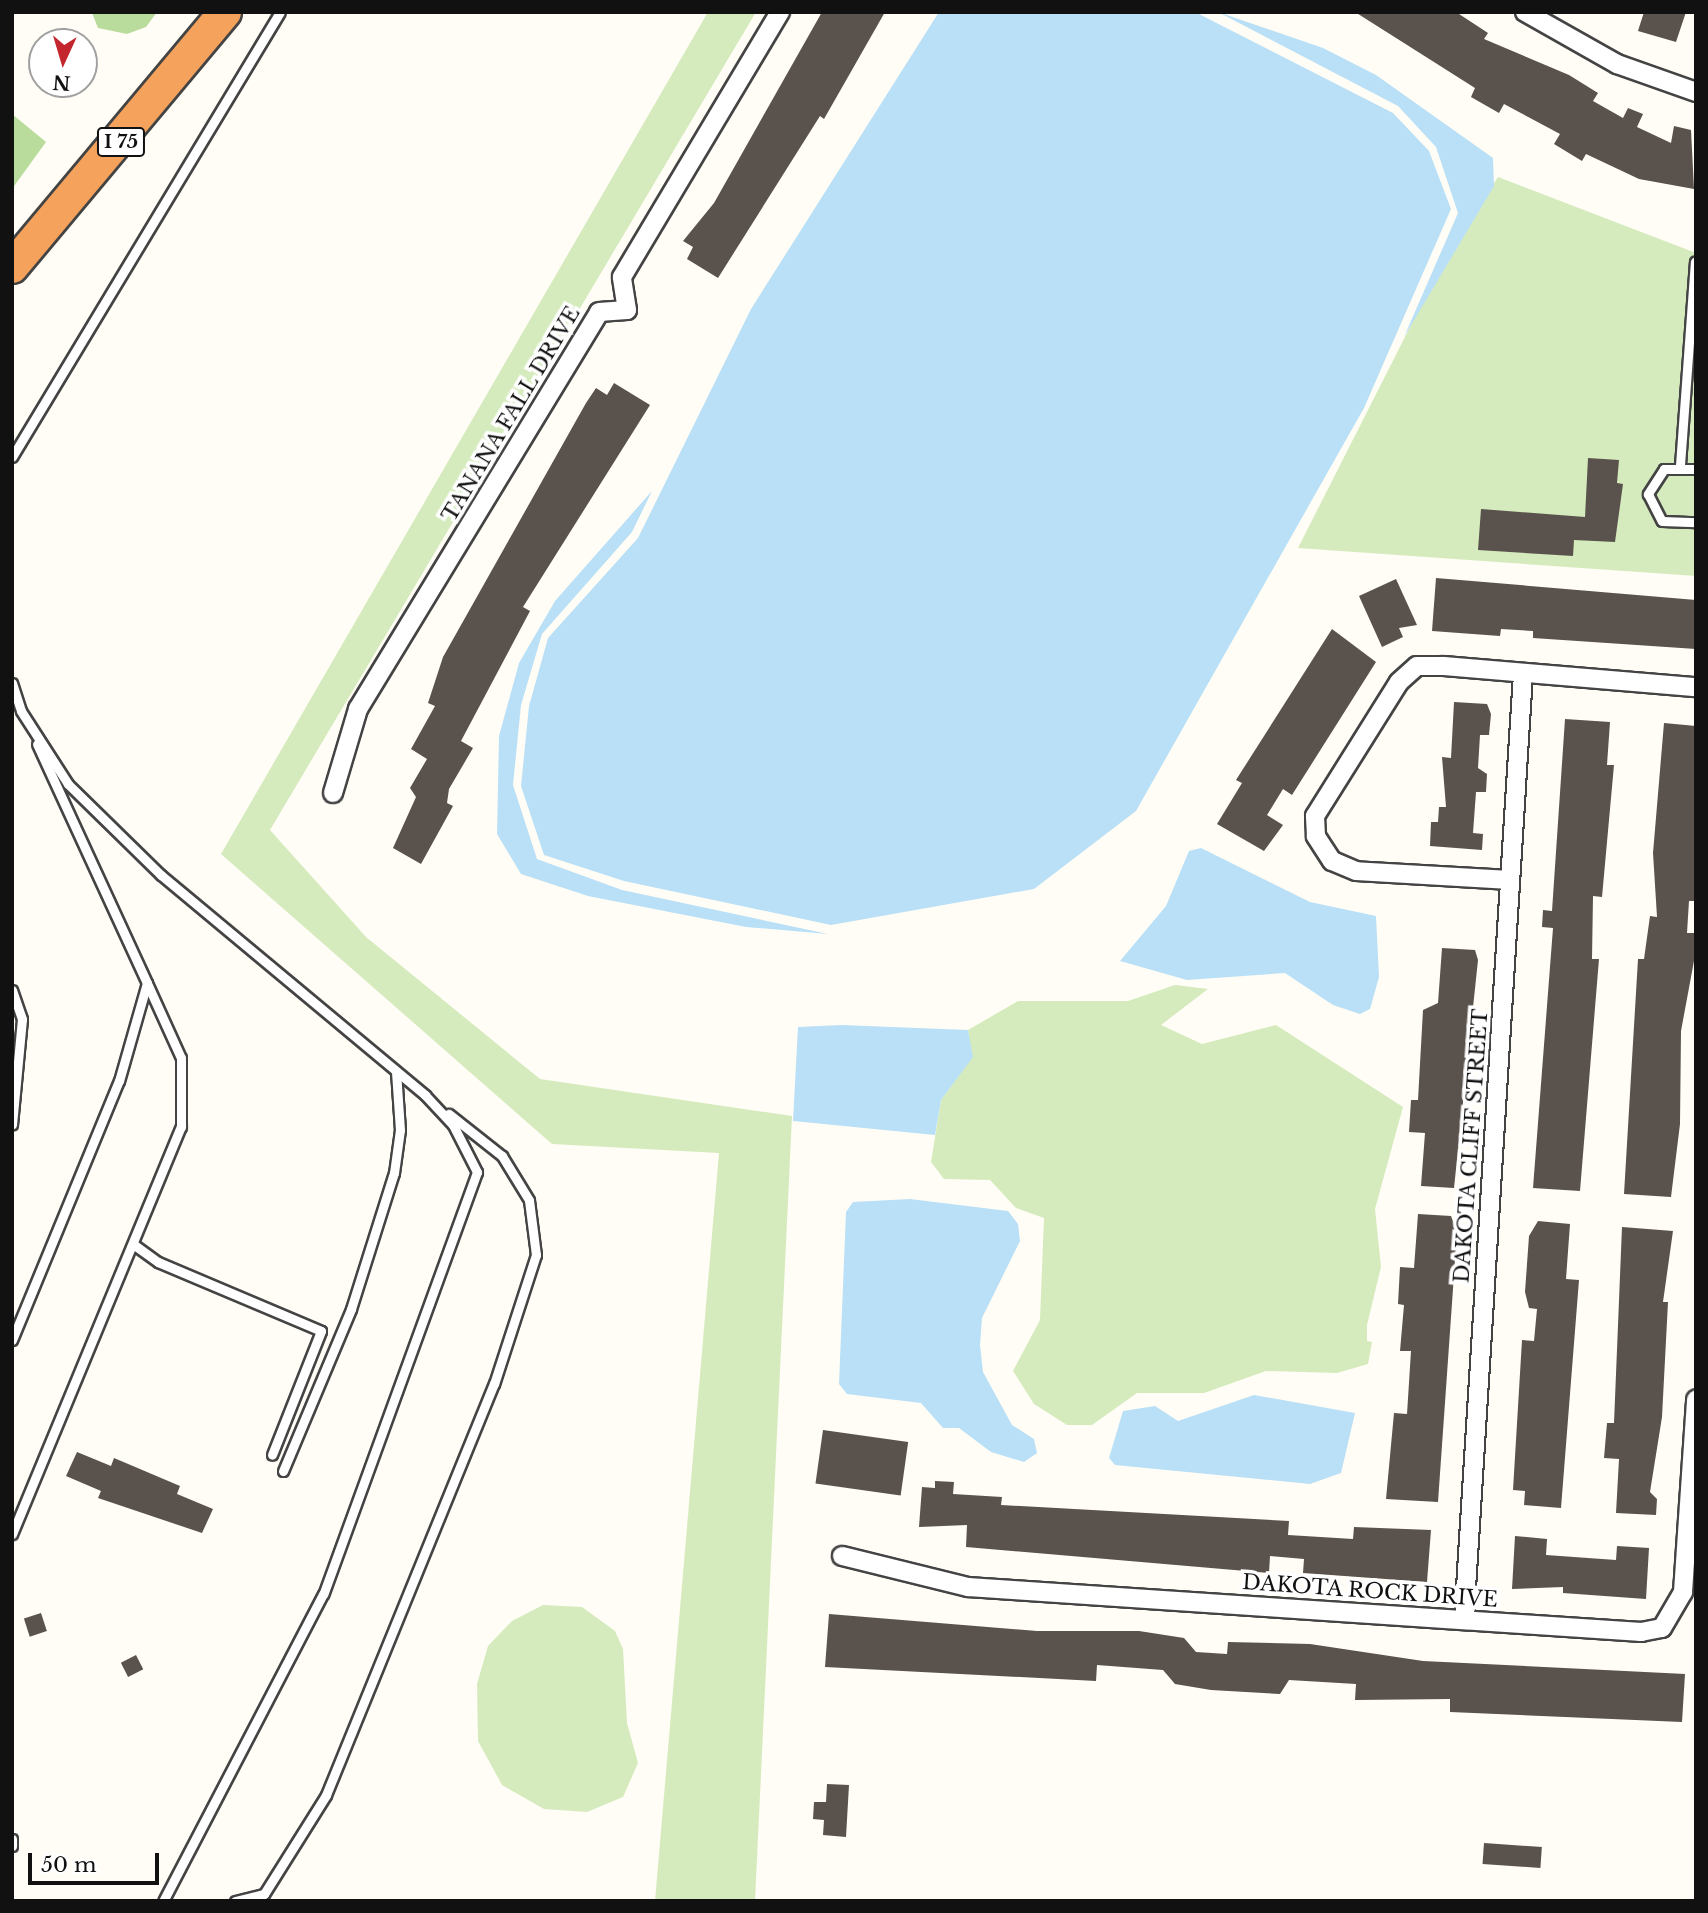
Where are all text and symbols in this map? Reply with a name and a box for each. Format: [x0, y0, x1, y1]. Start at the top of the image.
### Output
north arrow [28, 28, 98, 98]
text: N [52, 70, 71, 95]
road number: I 75 [96, 126, 146, 158]
street label: TANANA FALL DRIVE [436, 301, 586, 527]
street label: DAKOTA CLIFF STREET [1449, 1007, 1493, 1285]
street label: DAKOTA ROCK DRIVE [1241, 1569, 1499, 1613]
scale bar [32, 1840, 163, 1884]
text: 50 m [41, 1852, 96, 1878]

